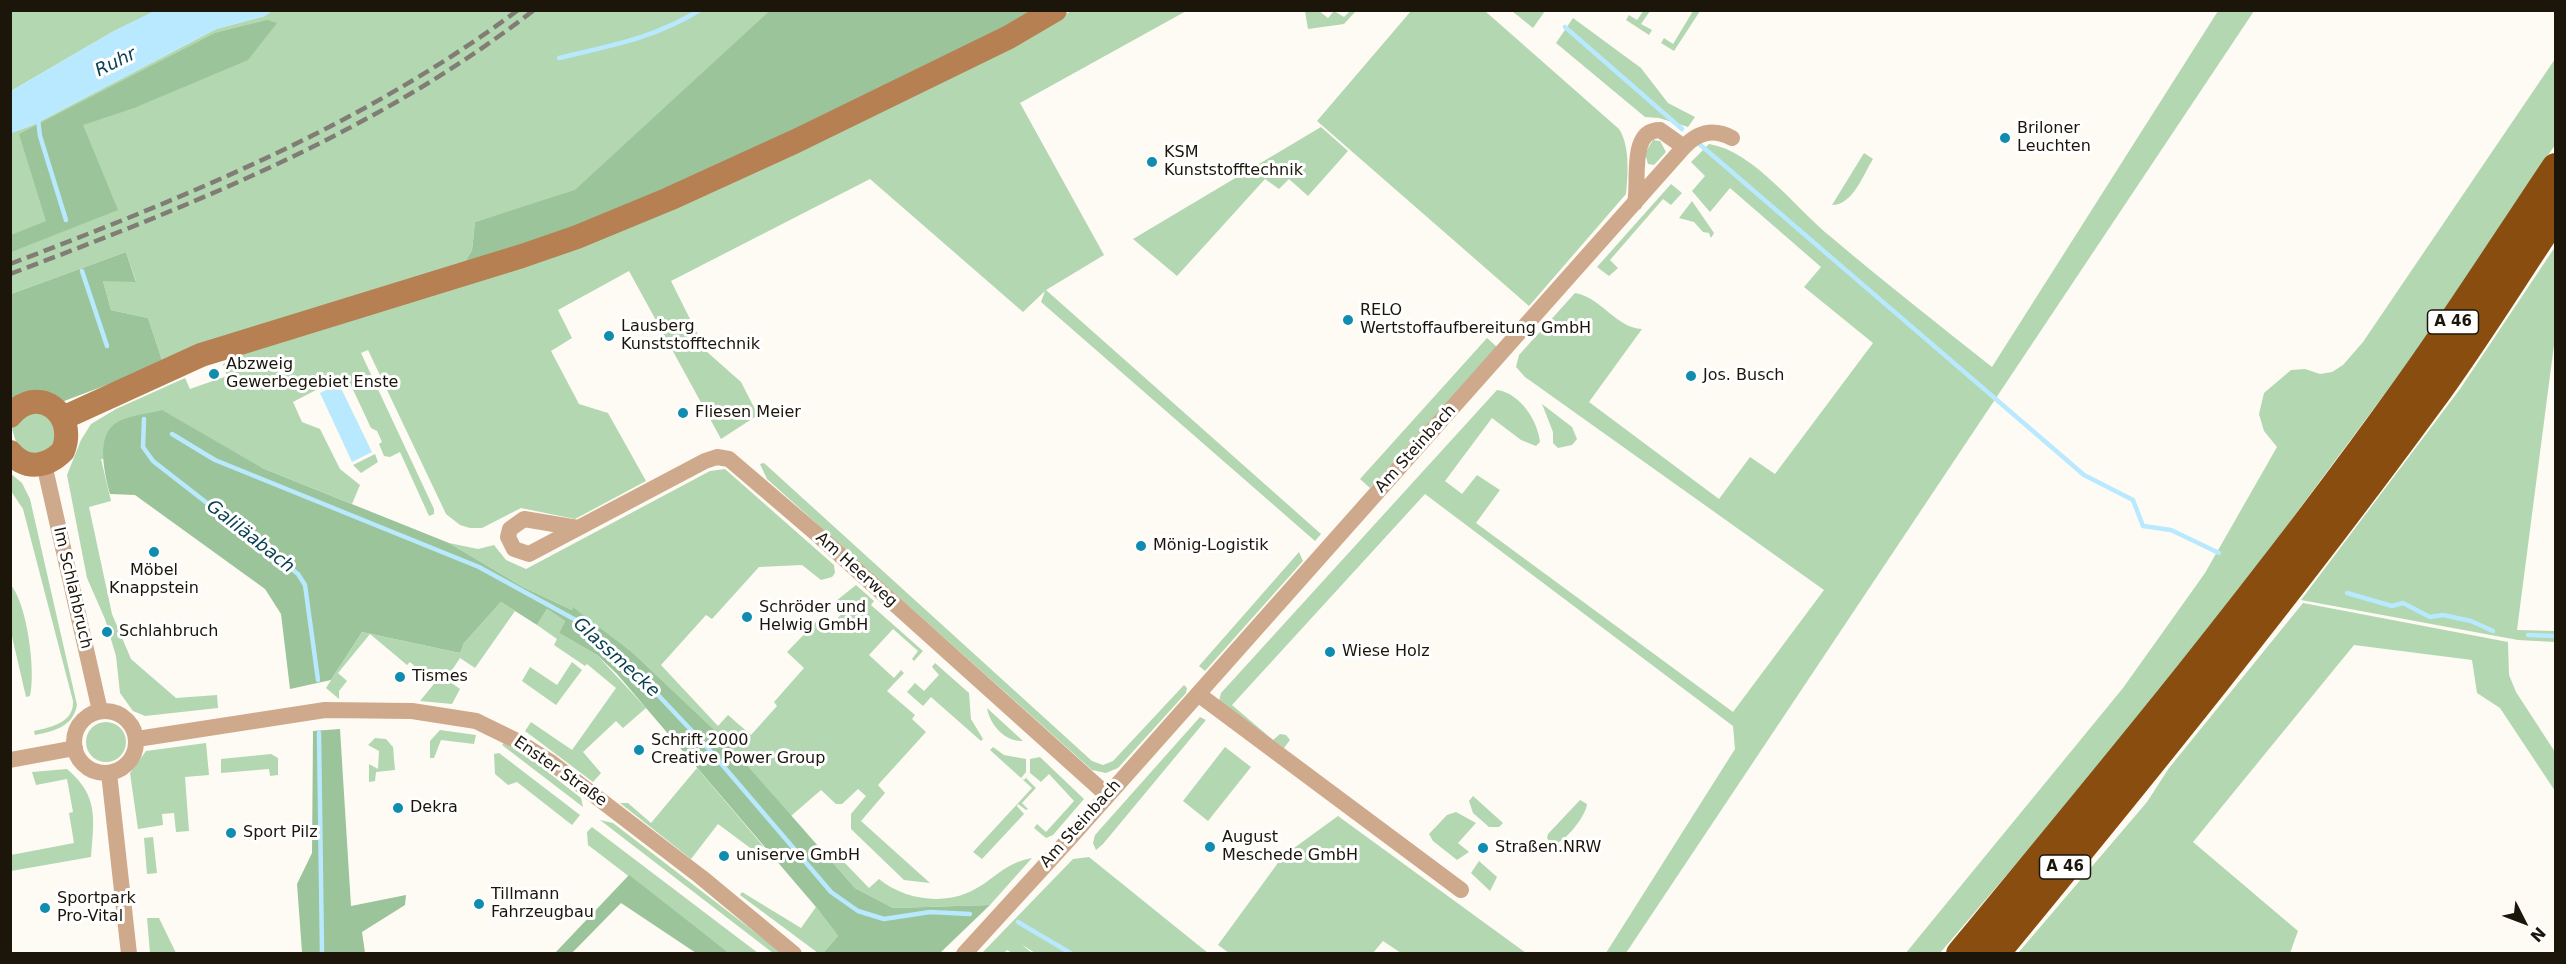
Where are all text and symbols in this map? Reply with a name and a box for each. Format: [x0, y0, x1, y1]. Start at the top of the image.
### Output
water label: Ruhr [92, 44, 140, 82]
place label: Briloner Leuchten [2017, 119, 2091, 157]
marker: Briloner Leuchten [1998, 131, 2012, 145]
place label: KSM Kunststofftechnik [1164, 143, 1303, 181]
marker: KSM Kunststofftechnik [1145, 155, 1159, 169]
place label: RELO Wertstoffaufbereitung GmbH [1360, 301, 1591, 339]
road number: A 46 [2428, 310, 2478, 334]
marker: RELO Wertstoffaufbereitung GmbH [1341, 313, 1355, 327]
place label: Lausberg Kunststofftechnik [621, 317, 760, 355]
marker: Lausberg Kunststofftechnik [602, 329, 616, 343]
place label: Abzweig Gewerbegebiet Enste [226, 355, 398, 393]
place label: Jos. Busch [1703, 366, 1784, 386]
marker: Abzweig Gewerbegebiet Enste [207, 367, 221, 381]
marker: Jos. Busch [1684, 369, 1698, 383]
street label: Am Steinbach [1372, 401, 1460, 497]
place label: Fliesen Meier [695, 403, 801, 423]
marker: Fliesen Meier [676, 406, 690, 420]
water label: Galiläabach [202, 496, 298, 578]
street label: Im Schlahbruch [49, 525, 95, 651]
street label: Am Heerweg [811, 528, 901, 612]
place label: Mönig-Logistik [1153, 536, 1268, 556]
marker: Mönig-Logistik [1134, 539, 1148, 553]
marker: Möbel Knappstein [147, 545, 161, 559]
place label: Möbel Knappstein [109, 561, 199, 599]
place label: Schröder und Helwig GmbH [759, 598, 868, 636]
marker: Schröder und Helwig GmbH [740, 610, 754, 624]
water label: Glassmecke [568, 614, 664, 702]
place label: Schlahbruch [119, 622, 218, 642]
marker: Schlahbruch [100, 625, 114, 639]
place label: Wiese Holz [1342, 642, 1430, 662]
marker: Wiese Holz [1323, 645, 1337, 659]
place label: Tismes [412, 667, 468, 687]
marker: Tismes [393, 670, 407, 684]
place label: Schrift 2000 Creative Power Group [651, 731, 825, 769]
street label: Enster Straße [510, 733, 610, 811]
marker: Schrift 2000 Creative Power Group [632, 743, 646, 757]
street label: Am Steinbach [1037, 776, 1125, 872]
place label: Dekra [410, 798, 458, 818]
marker: Dekra [391, 801, 405, 815]
place label: Sport Pilz [243, 823, 318, 843]
marker: Sport Pilz [224, 826, 238, 840]
place label: August Meschede GmbH [1222, 828, 1358, 866]
place label: Straßen.NRW [1495, 838, 1601, 858]
marker: August Meschede GmbH [1203, 840, 1217, 854]
marker: Straßen.NRW [1476, 841, 1490, 855]
place label: uniserve GmbH [736, 846, 860, 866]
marker: uniserve GmbH [717, 849, 731, 863]
road number: A 46 [2040, 855, 2090, 879]
place label: Tillmann Fahrzeugbau [491, 885, 594, 923]
place label: Sportpark Pro-Vital [57, 889, 136, 927]
north arrow [2494, 892, 2554, 952]
marker: Tillmann Fahrzeugbau [472, 897, 486, 911]
marker: Sportpark Pro-Vital [38, 901, 52, 915]
text: N [2526, 923, 2549, 946]

